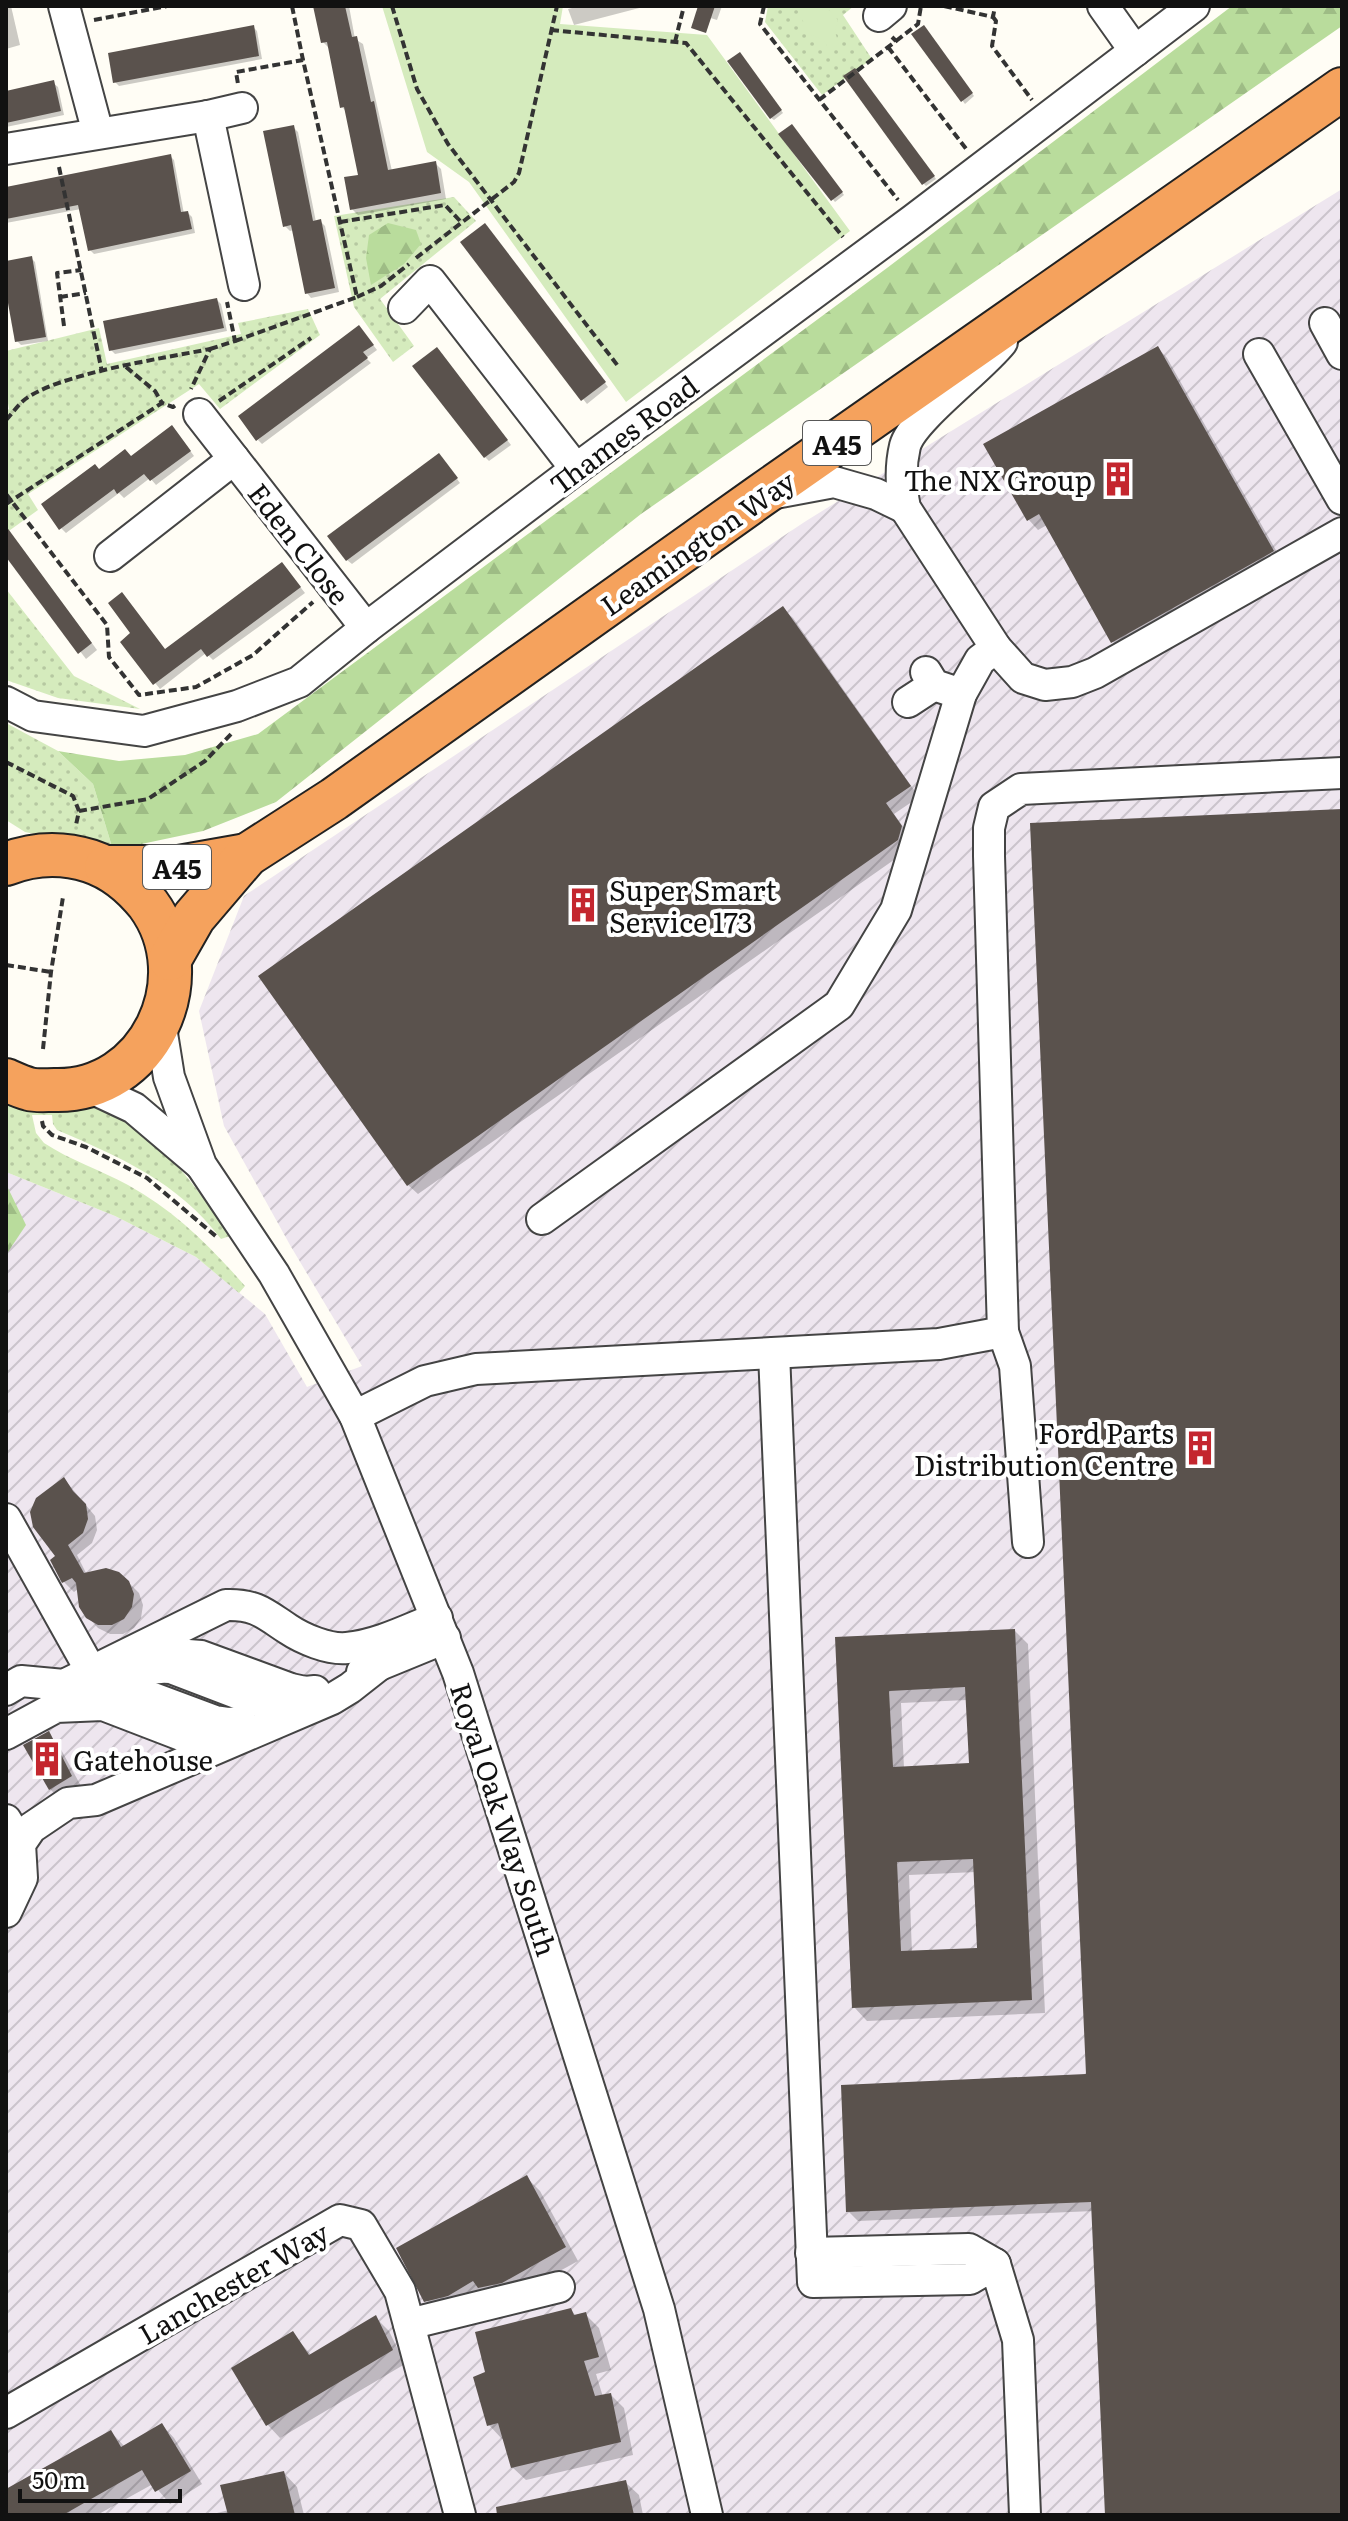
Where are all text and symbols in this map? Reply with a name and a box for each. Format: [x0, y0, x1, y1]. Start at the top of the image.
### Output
street label: Thames Road [540, 364, 706, 504]
road number: A45 [803, 421, 871, 465]
place label: The NX Group [903, 458, 1092, 500]
street label: Leamington Way [591, 459, 804, 625]
building icon: The NX Group [1099, 460, 1137, 498]
street label: Eden Close [239, 473, 361, 613]
road number: A45 [143, 845, 211, 889]
place label: Super Smart Service 173 [609, 868, 778, 942]
building icon: Super Smart Service 173 [564, 886, 602, 924]
place label: Ford Parts Distribution Centre [914, 1411, 1174, 1485]
building icon: Ford Parts Distribution Centre [1181, 1429, 1219, 1467]
street label: Royal Oak Way South [441, 1677, 569, 1961]
place label: Gatehouse [73, 1738, 213, 1780]
building icon: Gatehouse [28, 1740, 66, 1778]
street label: Lanchester Way [130, 2210, 337, 2354]
scale bar [20, 2453, 180, 2503]
text: 50 m [32, 2461, 86, 2496]

